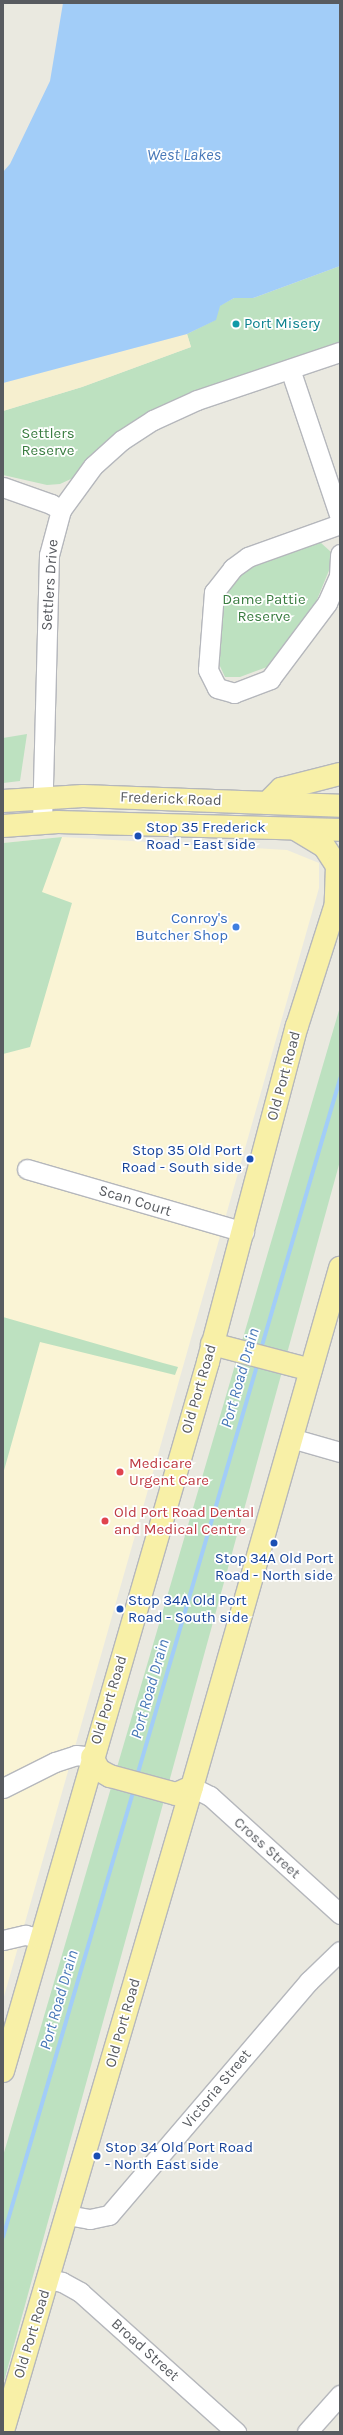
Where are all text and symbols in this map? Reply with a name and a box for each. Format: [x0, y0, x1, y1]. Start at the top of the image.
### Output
water label: West Lakes [147, 145, 221, 165]
place label: Port Misery [244, 315, 320, 333]
marker: Port Misery [231, 319, 241, 329]
park label: Settlers Reserve [21, 424, 75, 459]
street label: Settlers Drive [38, 539, 62, 631]
park label: Dame Pattie Reserve [222, 590, 306, 625]
street label: Frederick Road [120, 788, 222, 810]
place label: Stop 35 Frederick Road - East side [146, 818, 266, 853]
marker: Stop 35 Frederick Road - East side [133, 831, 143, 841]
place label: Conroy's Butcher Shop [135, 909, 228, 944]
marker: Conroy's Butcher Shop [231, 922, 241, 932]
street label: Old Port Road [263, 1029, 305, 1123]
place label: Stop 35 Old Port Road - South side [122, 1141, 242, 1176]
marker: Stop 35 Old Port Road - South side [245, 1154, 255, 1164]
street label: Scan Court [96, 1181, 174, 1221]
water label: Port Road Drain [217, 1326, 263, 1430]
street label: Old Port Road [178, 1342, 220, 1436]
place label: Medicare Urgent Care [129, 1454, 209, 1489]
marker: Medicare Urgent Care [114, 1466, 126, 1478]
place label: Old Port Road Dental and Medical Centre [114, 1503, 254, 1538]
marker: Old Port Road Dental and Medical Centre [99, 1515, 111, 1527]
marker: Stop 34A Old Port Road - North side [269, 1538, 279, 1548]
place label: Stop 34A Old Port Road - North side [215, 1549, 333, 1584]
place label: Stop 34A Old Port Road - South side [128, 1591, 248, 1626]
marker: Stop 34A Old Port Road - South side [115, 1604, 125, 1614]
water label: Port Road Drain [127, 1637, 173, 1741]
street label: Old Port Road [87, 1653, 131, 1747]
street label: Cross Street [230, 1813, 304, 1883]
water label: Port Road Drain [36, 1948, 82, 2052]
street label: Old Port Road [102, 1976, 144, 2070]
street label: Victoria Street [179, 2046, 255, 2132]
place label: Stop 34 Old Port Road - North East side [105, 2138, 253, 2173]
marker: Stop 34 Old Port Road - North East side [92, 2151, 102, 2161]
street label: Old Port Road [10, 2287, 54, 2381]
street label: Broad Street [107, 2315, 183, 2385]

